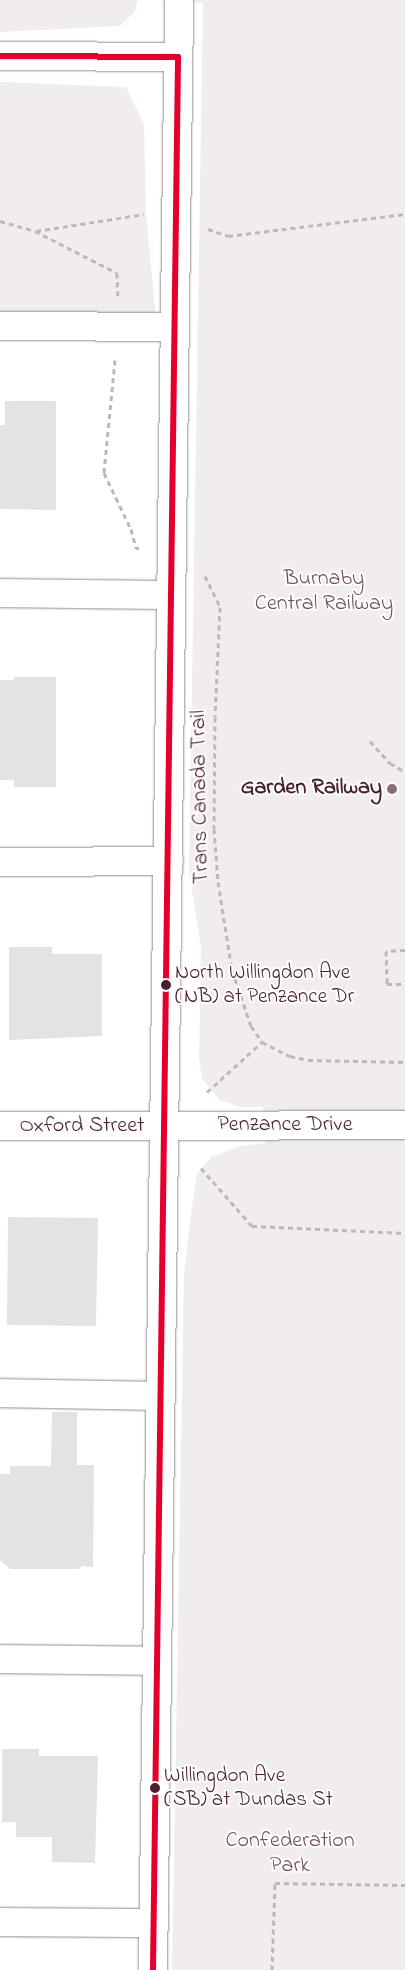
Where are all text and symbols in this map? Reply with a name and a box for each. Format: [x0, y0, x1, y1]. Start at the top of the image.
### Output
park label: Burnaby Central Railway [255, 566, 393, 618]
street label: Trans Canada Trail [186, 710, 216, 884]
place label: Garden Railway [241, 776, 382, 802]
marker: Garden Railway [386, 783, 398, 795]
place label: North Willingdon Ave (NB) at Penzance Dr [175, 960, 354, 1010]
marker: North Willingdon Ave (NB) at Penzance Dr [161, 980, 171, 990]
street label: Penzance Drive [217, 1113, 353, 1139]
street label: Oxford Street [20, 1114, 144, 1140]
place label: Willingdon Ave (SB) at Dundas St [164, 1763, 333, 1813]
marker: Willingdon Ave (SB) at Dundas St [150, 1783, 160, 1793]
park label: Confederation Park [226, 1828, 354, 1880]

